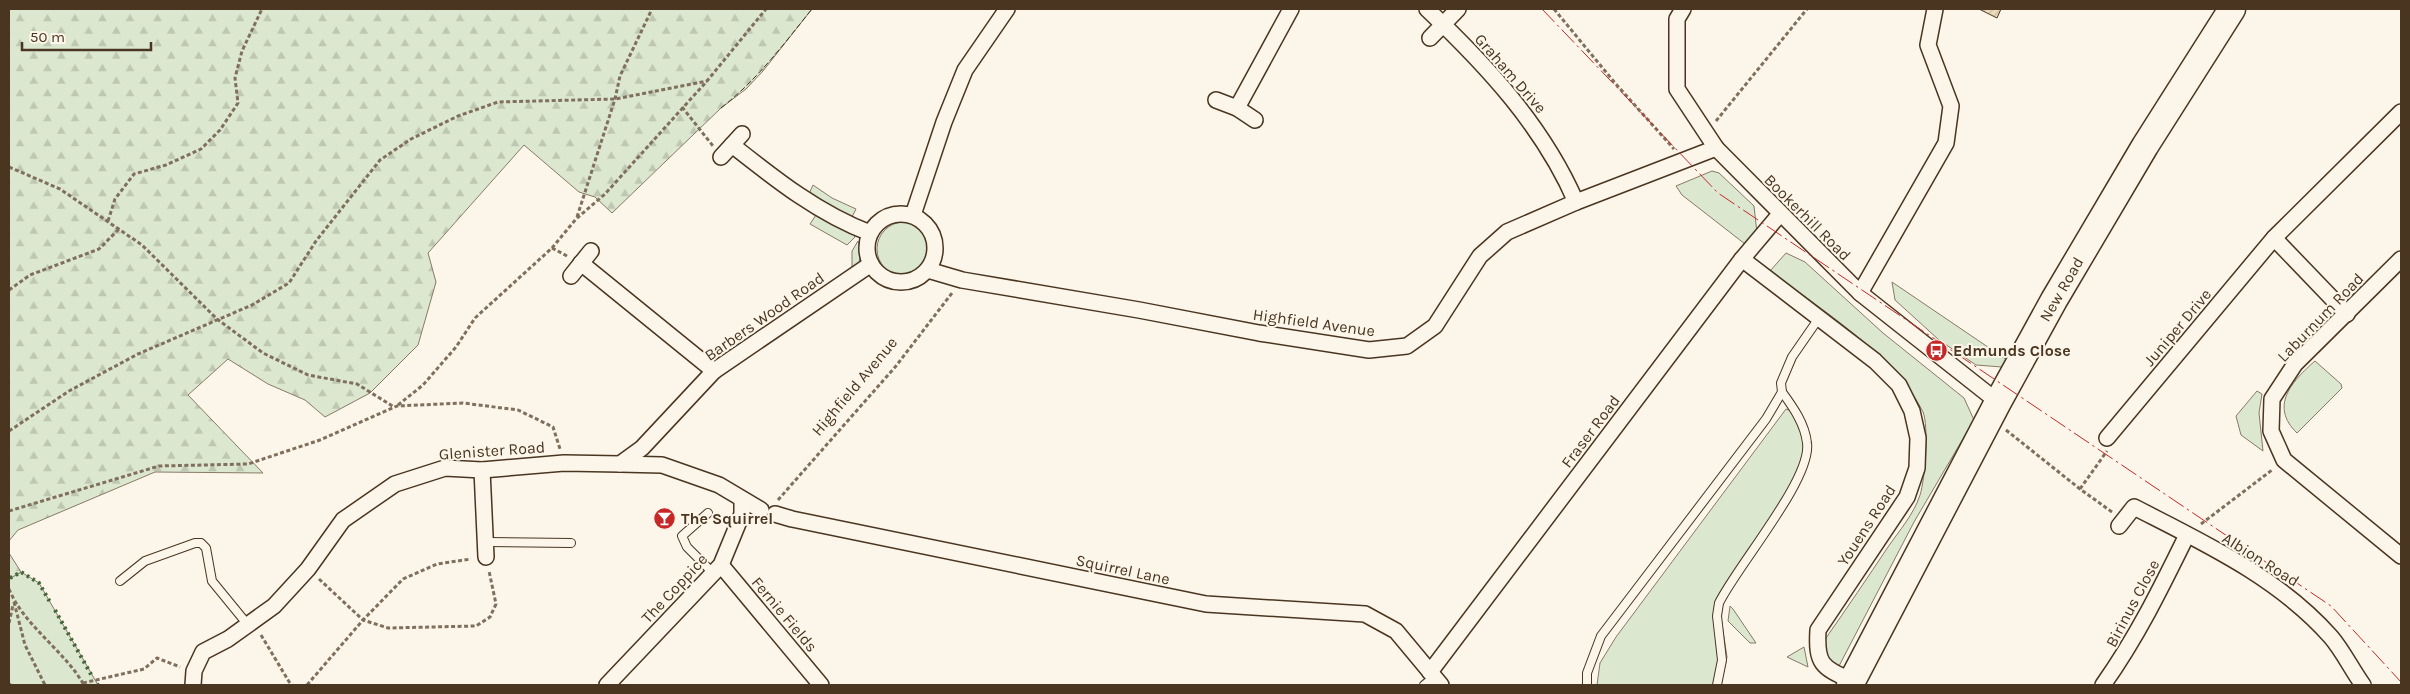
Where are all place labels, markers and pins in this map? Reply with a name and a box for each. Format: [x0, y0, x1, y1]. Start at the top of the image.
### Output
bus stop icon: Edmunds Close [1925, 338, 1949, 362]
place label: Edmunds Close [1953, 341, 2071, 360]
bar icon: The Squirrel [653, 506, 677, 530]
place label: The Squirrel [681, 509, 773, 528]

